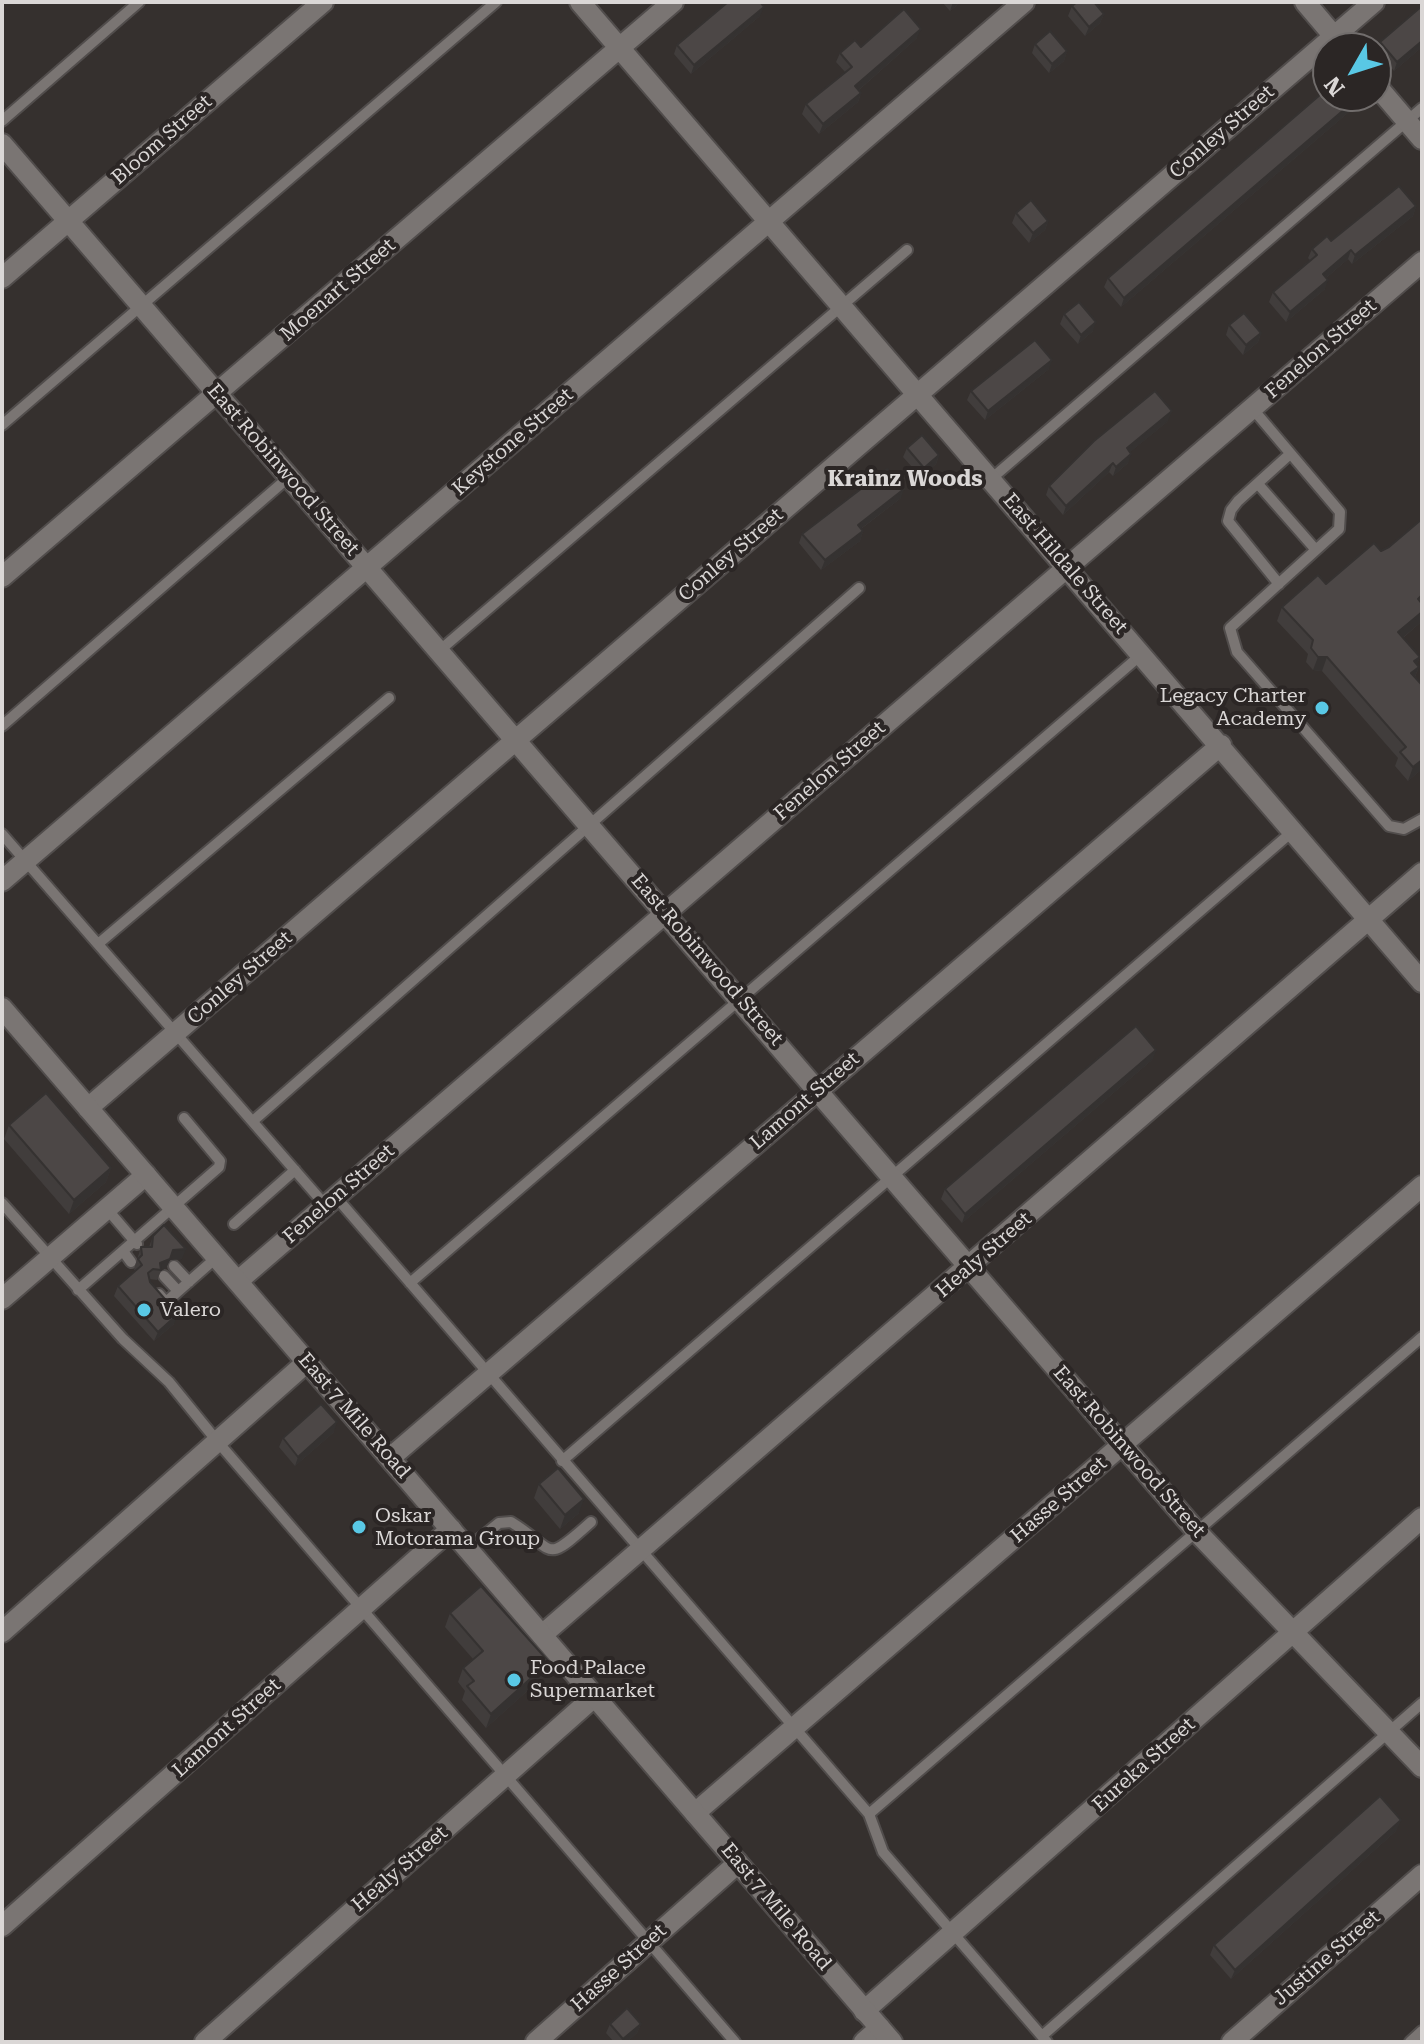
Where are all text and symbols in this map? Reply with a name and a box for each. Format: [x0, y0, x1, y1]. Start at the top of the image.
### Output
north arrow [1312, 32, 1392, 112]
text: N [1319, 72, 1350, 101]
street label: Conley Street [1165, 80, 1279, 184]
street label: Bloom Street [107, 90, 217, 190]
street label: Moenart Street [276, 234, 400, 346]
street label: Fenelon Street [1260, 294, 1382, 404]
street label: East Robinwood Street [202, 379, 364, 561]
street label: Keystone Street [448, 383, 578, 501]
district label: Krainz Woods [827, 467, 983, 493]
street label: East Hildale Street [997, 489, 1133, 639]
street label: Conley Street [674, 503, 788, 607]
place label: Legacy Charter Academy [1160, 684, 1306, 731]
marker: Legacy Charter Academy [1313, 699, 1331, 717]
street label: Fenelon Street [769, 716, 891, 826]
street label: East Robinwood Street [626, 869, 788, 1051]
street label: Conley Street [183, 926, 297, 1030]
street label: Lamont Street [746, 1047, 864, 1155]
street label: Fenelon Street [278, 1139, 400, 1249]
street label: Healy Street [931, 1207, 1037, 1303]
place label: Valero [160, 1298, 221, 1322]
marker: Valero [135, 1301, 153, 1319]
street label: East 7 Mile Road [293, 1348, 415, 1484]
street label: East Robinwood Street [1048, 1361, 1210, 1543]
street label: Hasse Street [1006, 1452, 1112, 1548]
place label: Oskar Motorama Group [375, 1504, 540, 1551]
marker: Oskar Motorama Group [350, 1518, 368, 1536]
place label: Food Palace Supermarket [530, 1656, 655, 1703]
marker: Food Palace Supermarket [505, 1671, 523, 1689]
street label: Lamont Street [168, 1673, 286, 1783]
street label: Eureka Street [1088, 1713, 1200, 1817]
street label: Healy Street [347, 1821, 453, 1917]
street label: East 7 Mile Road [716, 1838, 836, 1976]
street label: Justine Street [1269, 1905, 1385, 2011]
street label: Hasse Street [567, 1919, 671, 2017]

